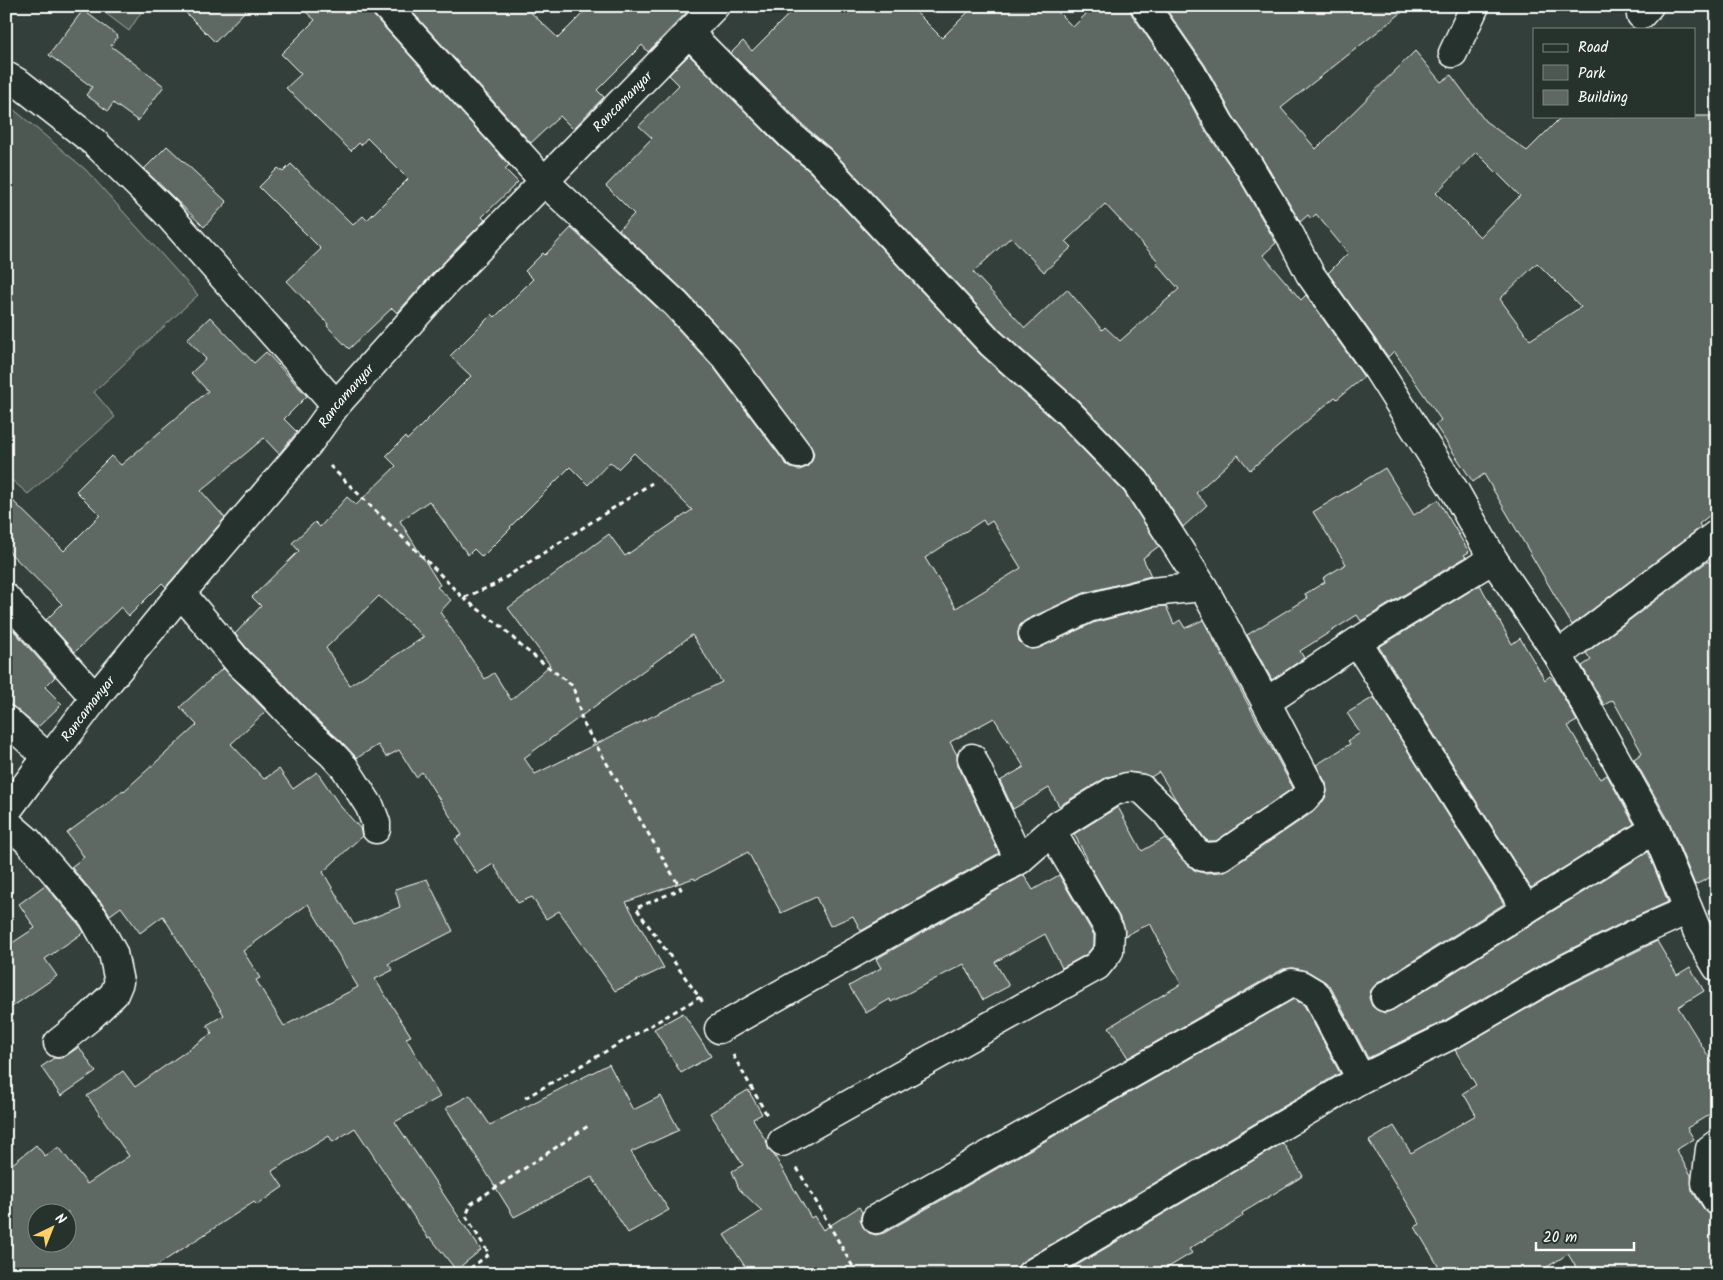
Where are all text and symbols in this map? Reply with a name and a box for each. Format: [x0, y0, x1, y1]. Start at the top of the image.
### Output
legend [1533, 28, 1696, 118]
text: Road [1578, 36, 1609, 60]
text: Park [1578, 62, 1606, 86]
street label: Rancamanyar [588, 65, 659, 138]
text: Building [1578, 86, 1628, 110]
street label: Rancamanyar [313, 358, 381, 433]
street label: Rancamanyar [56, 670, 122, 747]
north arrow [28, 1202, 78, 1252]
text: N [49, 1208, 71, 1230]
scale bar [1536, 1220, 1633, 1252]
text: 20 m [1543, 1226, 1577, 1250]

